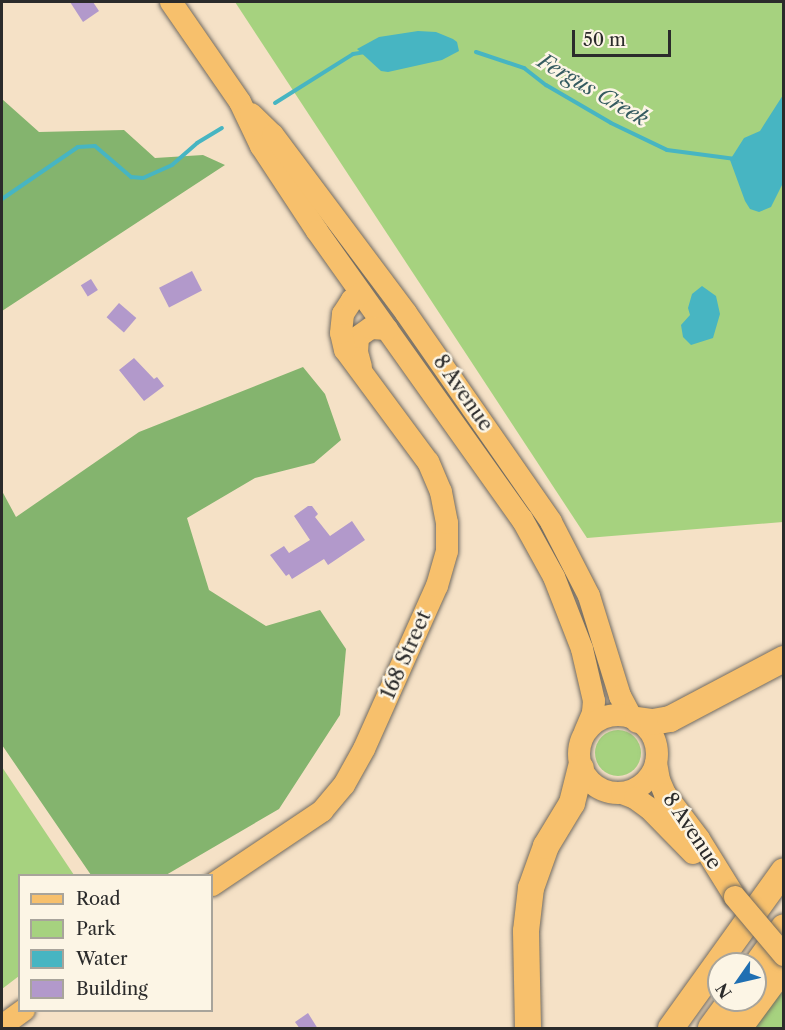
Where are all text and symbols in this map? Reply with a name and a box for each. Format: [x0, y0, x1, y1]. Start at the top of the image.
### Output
scale bar [575, 18, 674, 56]
text: 50 m [583, 29, 626, 51]
water label: Fergus Creek [533, 48, 653, 132]
street label: 8 Avenue [428, 350, 498, 436]
street label: 168 Street [376, 607, 436, 703]
street label: 8 Avenue [657, 788, 727, 874]
legend [18, 874, 213, 1012]
text: Road [76, 888, 121, 910]
text: Park [76, 918, 115, 940]
text: Water [76, 948, 128, 970]
north arrow [707, 952, 767, 1012]
text: Building [76, 978, 148, 1000]
text: N [712, 980, 736, 1002]

